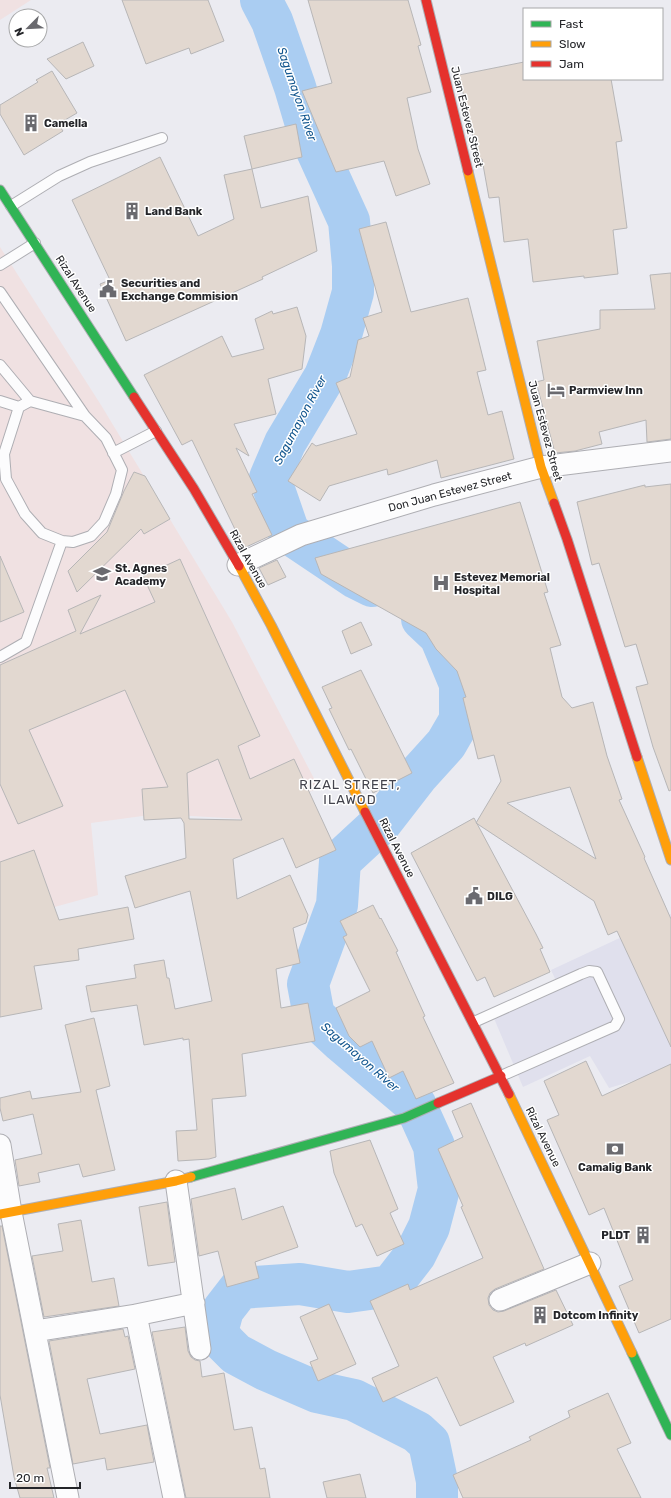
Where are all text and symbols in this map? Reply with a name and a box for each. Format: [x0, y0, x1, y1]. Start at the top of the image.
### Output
north arrow [8, 8, 48, 48]
legend [523, 8, 663, 80]
text: Fast [559, 17, 583, 31]
text: N [12, 26, 27, 38]
text: Slow [559, 37, 586, 51]
water label: Sagumayon River [274, 45, 320, 143]
text: Jam [559, 57, 584, 71]
street label: Juan Estevez Street [448, 65, 486, 170]
building icon: Camella [21, 113, 41, 133]
place label: Camella [44, 117, 88, 130]
building icon: Land Bank [122, 201, 142, 221]
place label: Land Bank [145, 205, 203, 218]
street label: Rizal Avenue [53, 253, 99, 315]
place label: Securities and Exchange Commision [121, 277, 238, 303]
public building icon: Securities and Exchange Commision [98, 279, 118, 299]
water label: Sagumayon River [271, 373, 330, 467]
street label: Juan Estevez Street [525, 379, 565, 483]
hotel icon: Parmview Inn [546, 380, 566, 400]
place label: Parmview Inn [569, 384, 643, 397]
street label: Don Juan Estevez Street [387, 469, 514, 515]
street label: Rizal Avenue [227, 527, 269, 591]
place label: St. Agnes Academy [115, 562, 167, 588]
school or university icon: St. Agnes Academy [92, 564, 112, 584]
place label: Estevez Memorial Hospital [454, 571, 550, 597]
hospital icon: Estevez Memorial Hospital [431, 573, 451, 593]
district label: RIZAL STREET, ILAWOD [299, 777, 401, 807]
street label: Rizal Avenue [376, 816, 418, 880]
public building icon: DILG [464, 886, 484, 906]
place label: DILG [487, 890, 513, 903]
water label: Sagumayon River [318, 1019, 402, 1095]
street label: Rizal Avenue [523, 1105, 563, 1169]
bank icon: Camalig Bank [605, 1139, 625, 1159]
place label: Camalig Bank [578, 1161, 653, 1174]
building icon: PLDT [633, 1225, 653, 1245]
place label: PLDT [601, 1229, 630, 1242]
building icon: Dotcom Infinity [530, 1305, 550, 1325]
place label: Dotcom Infinity [553, 1309, 639, 1322]
scale bar [10, 1464, 80, 1490]
text: 20 m [16, 1471, 44, 1485]

